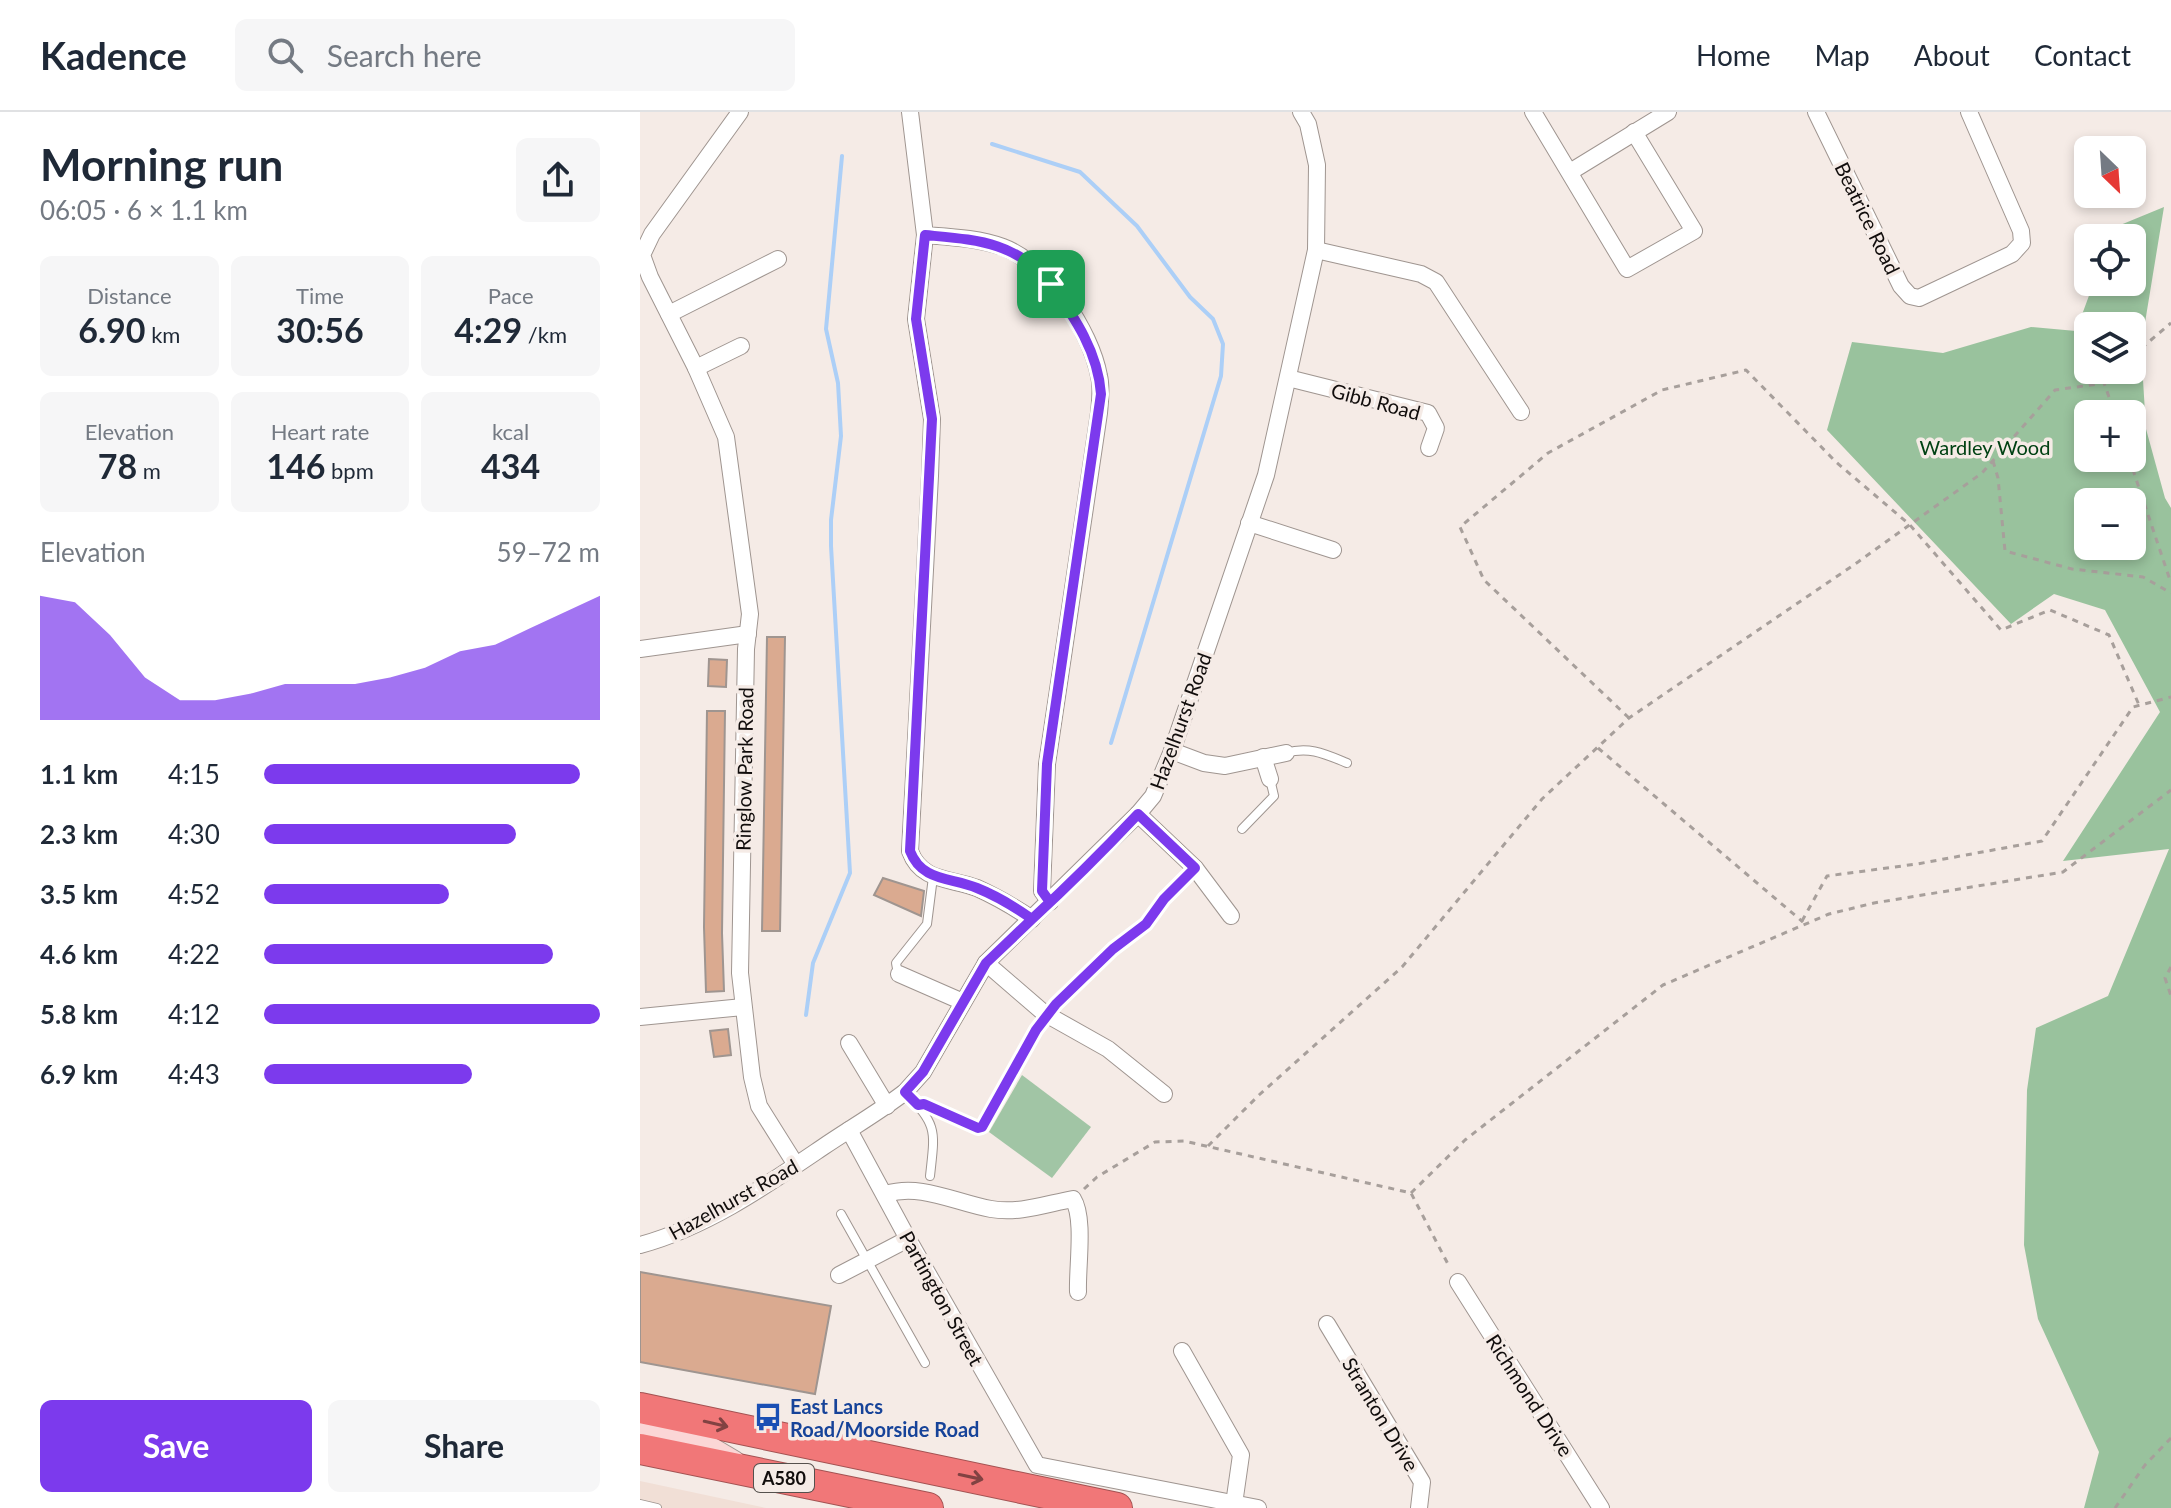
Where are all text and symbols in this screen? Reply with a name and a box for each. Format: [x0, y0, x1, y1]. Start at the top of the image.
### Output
search box [235, 19, 795, 91]
text: Kadence [40, 32, 187, 78]
icon: search [263, 33, 307, 77]
text: Search here [327, 37, 482, 73]
text: Home [1696, 38, 1771, 72]
text: Map [1815, 38, 1870, 72]
text: About [1914, 38, 1990, 72]
text: Contact [2034, 38, 2131, 72]
north arrow [2074, 136, 2146, 208]
map controls [2074, 136, 2146, 560]
text: Morning run [40, 138, 283, 190]
button: share [516, 138, 600, 222]
street label: Beatrice Road [1831, 158, 1905, 278]
text: 06:05 · 6 × 1.1 km [40, 194, 248, 226]
button: locate [2074, 224, 2146, 296]
pin [1017, 250, 1085, 318]
icon: arrive [1029, 262, 1073, 306]
text: Distance [87, 282, 172, 309]
text: Time [296, 282, 344, 309]
text: Pace [488, 282, 534, 309]
text: 6.90 [78, 309, 146, 350]
text: 30:56 [276, 309, 364, 350]
text: 4:29 [454, 309, 522, 350]
button: layers [2074, 312, 2146, 384]
text: km [146, 321, 180, 348]
text: /km [522, 321, 567, 348]
street label: Gibb Road [1329, 378, 1423, 424]
button: + [2074, 400, 2146, 472]
text: Elevation [85, 418, 174, 445]
text: Heart rate [271, 418, 369, 445]
text: kcal [492, 418, 529, 445]
park label: Wardley Wood [1920, 435, 2050, 459]
text: 78 [98, 445, 137, 486]
text: 146 [266, 445, 325, 486]
text: 434 [481, 445, 540, 486]
text: m [137, 457, 161, 484]
text: bpm [325, 457, 374, 484]
button: − [2074, 488, 2146, 560]
text: Elevation [40, 536, 146, 568]
text: 59–72 m [497, 536, 600, 568]
street label: Hazelhurst Road [1144, 649, 1216, 793]
street label: Ringlow Park Road [731, 687, 757, 851]
text: 1.1 km [40, 758, 118, 790]
text: 4:15 [168, 758, 220, 790]
text: 2.3 km [40, 818, 118, 850]
text: 4:30 [168, 818, 220, 850]
text: 3.5 km [40, 878, 118, 910]
text: 4:52 [168, 878, 220, 910]
text: 4.6 km [40, 938, 118, 970]
text: 4:22 [168, 938, 220, 970]
text: 5.8 km [40, 998, 118, 1030]
text: 4:12 [168, 998, 220, 1030]
text: 6.9 km [40, 1058, 118, 1090]
text: 4:43 [168, 1058, 220, 1090]
street label: Hazelhurst Road [664, 1154, 802, 1244]
street label: Partington Street [895, 1226, 989, 1370]
street label: Richmond Drive [1482, 1329, 1578, 1461]
street label: Stranton Drive [1338, 1353, 1424, 1475]
place label: East Lancs Road/Moorside Road [790, 1394, 979, 1441]
button: Save [40, 1400, 312, 1492]
button: Share [328, 1400, 600, 1492]
bus stop icon: East Lancs Road/Moorside Road [753, 1402, 783, 1432]
one-way arrow [703, 1417, 729, 1432]
road number: A580 [754, 1464, 814, 1492]
one-way arrow [957, 1471, 983, 1486]

